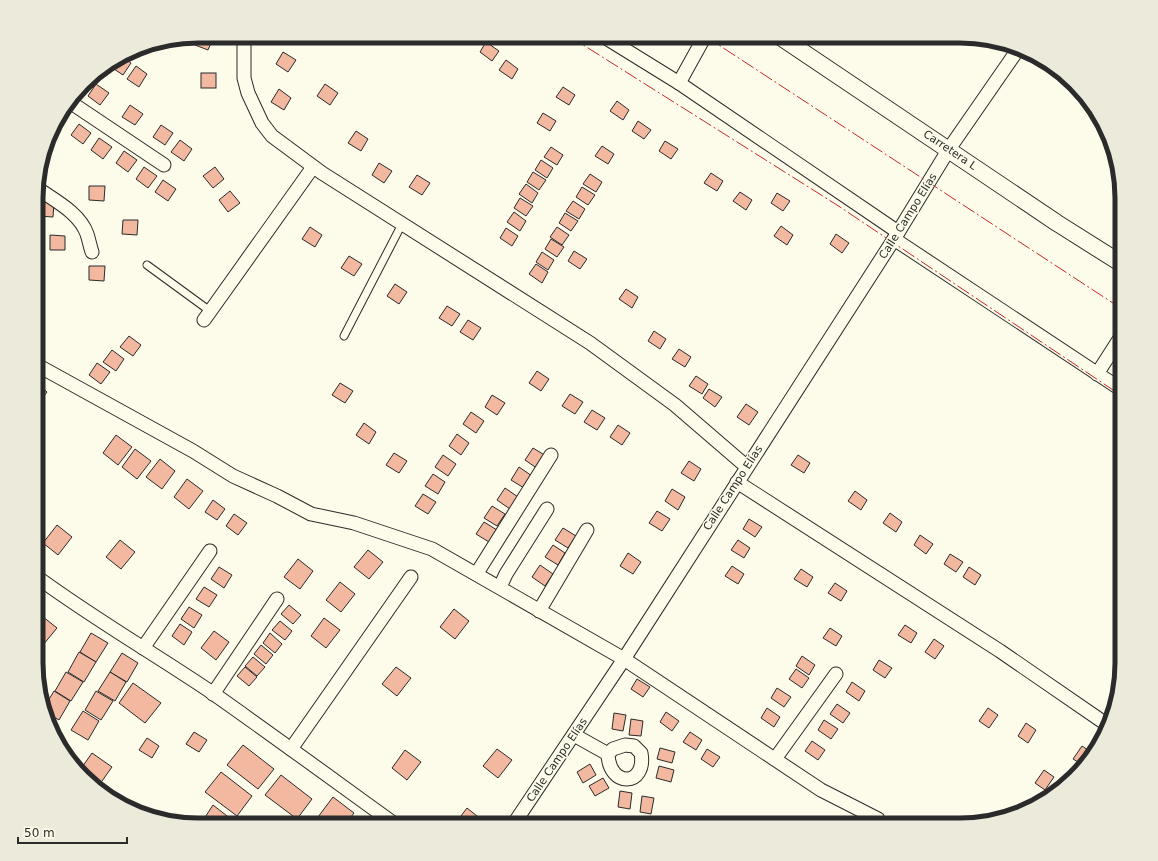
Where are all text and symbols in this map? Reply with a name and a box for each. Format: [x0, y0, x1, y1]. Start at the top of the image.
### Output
street label: Carretera L [921, 127, 980, 173]
street label: Calle Campo Elías [876, 170, 940, 261]
street label: Calle Campo Elías [701, 443, 765, 533]
street label: Calle Campo Elías [524, 715, 590, 805]
scale bar [18, 819, 127, 845]
text: 50 m [24, 826, 55, 840]

